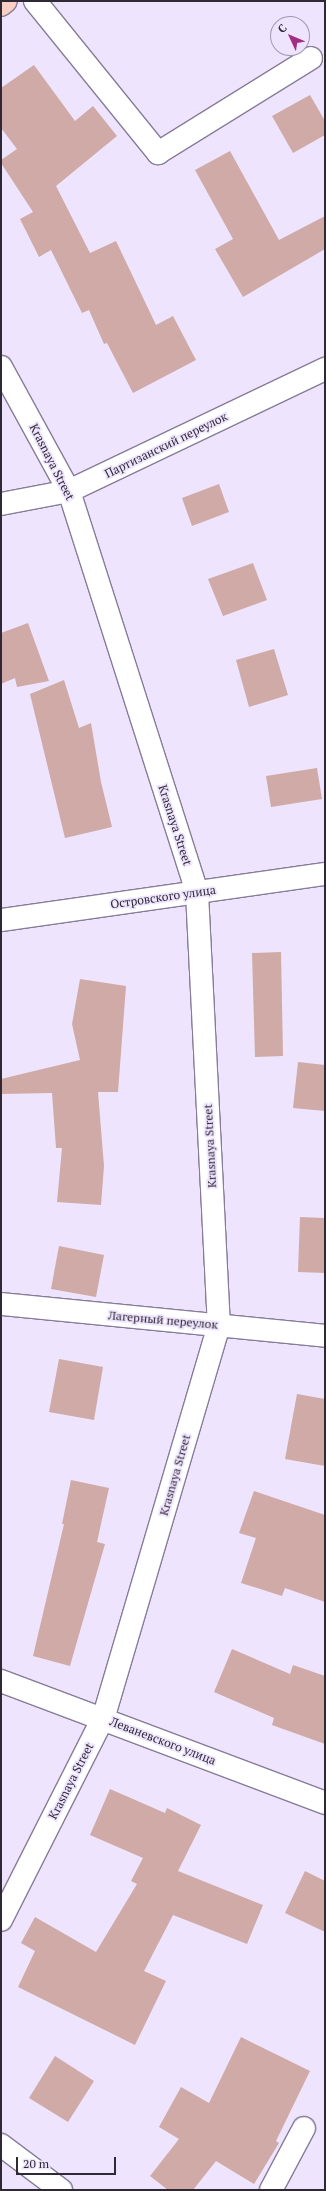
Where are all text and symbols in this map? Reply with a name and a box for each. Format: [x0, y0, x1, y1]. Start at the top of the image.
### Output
north arrow [270, 16, 310, 56]
text: С [275, 21, 290, 36]
street label: Партизанский переулок [102, 409, 230, 481]
street label: Krasnaya Street [27, 421, 77, 503]
street label: Krasnaya Street [155, 783, 195, 867]
street label: Островского улица [109, 882, 217, 912]
street label: Krasnaya Street [201, 1104, 219, 1188]
street label: Лагерный переулок [108, 1308, 218, 1332]
street label: Krasnaya Street [157, 1433, 193, 1517]
street label: Леваневского улица [108, 1714, 218, 1768]
street label: Krasnaya Street [46, 1740, 96, 1822]
scale bar [18, 2149, 118, 2175]
text: 20 m [23, 2156, 49, 2171]

